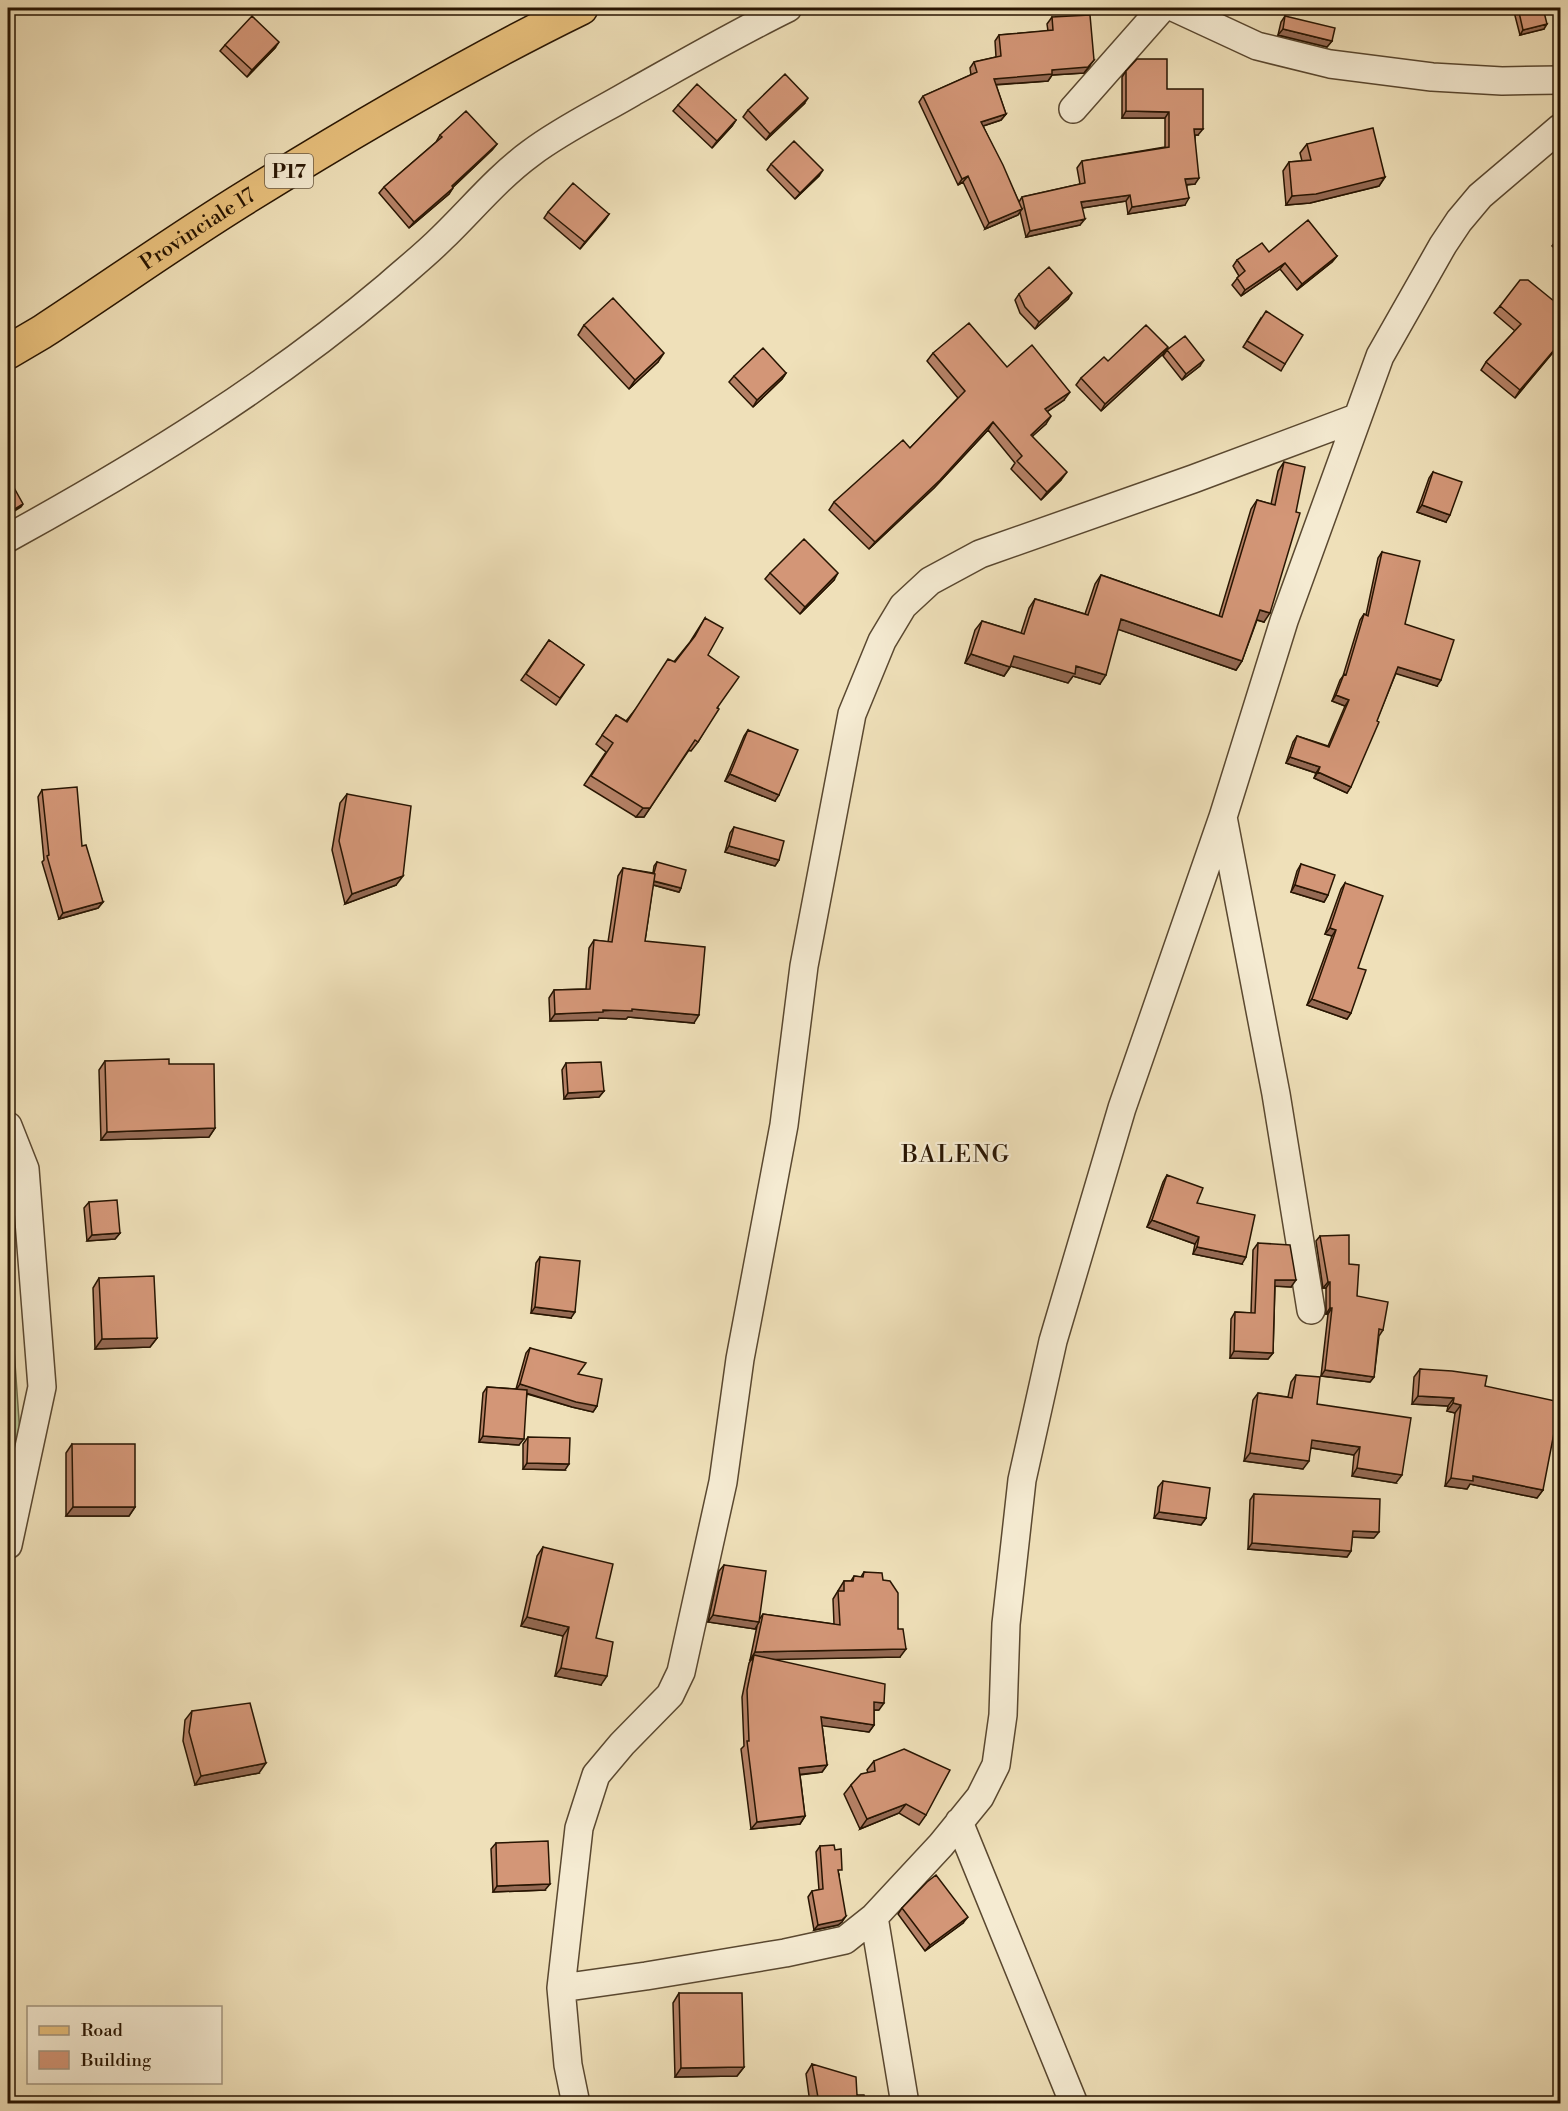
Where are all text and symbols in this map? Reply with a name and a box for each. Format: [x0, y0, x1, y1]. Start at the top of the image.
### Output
road number: P17 [265, 154, 313, 188]
street label: Provinciale 17 [135, 182, 261, 277]
district label: BALENG [900, 1140, 1011, 1170]
legend [27, 2006, 222, 2084]
text: Road [81, 2019, 124, 2042]
text: Building [80, 2049, 152, 2072]

